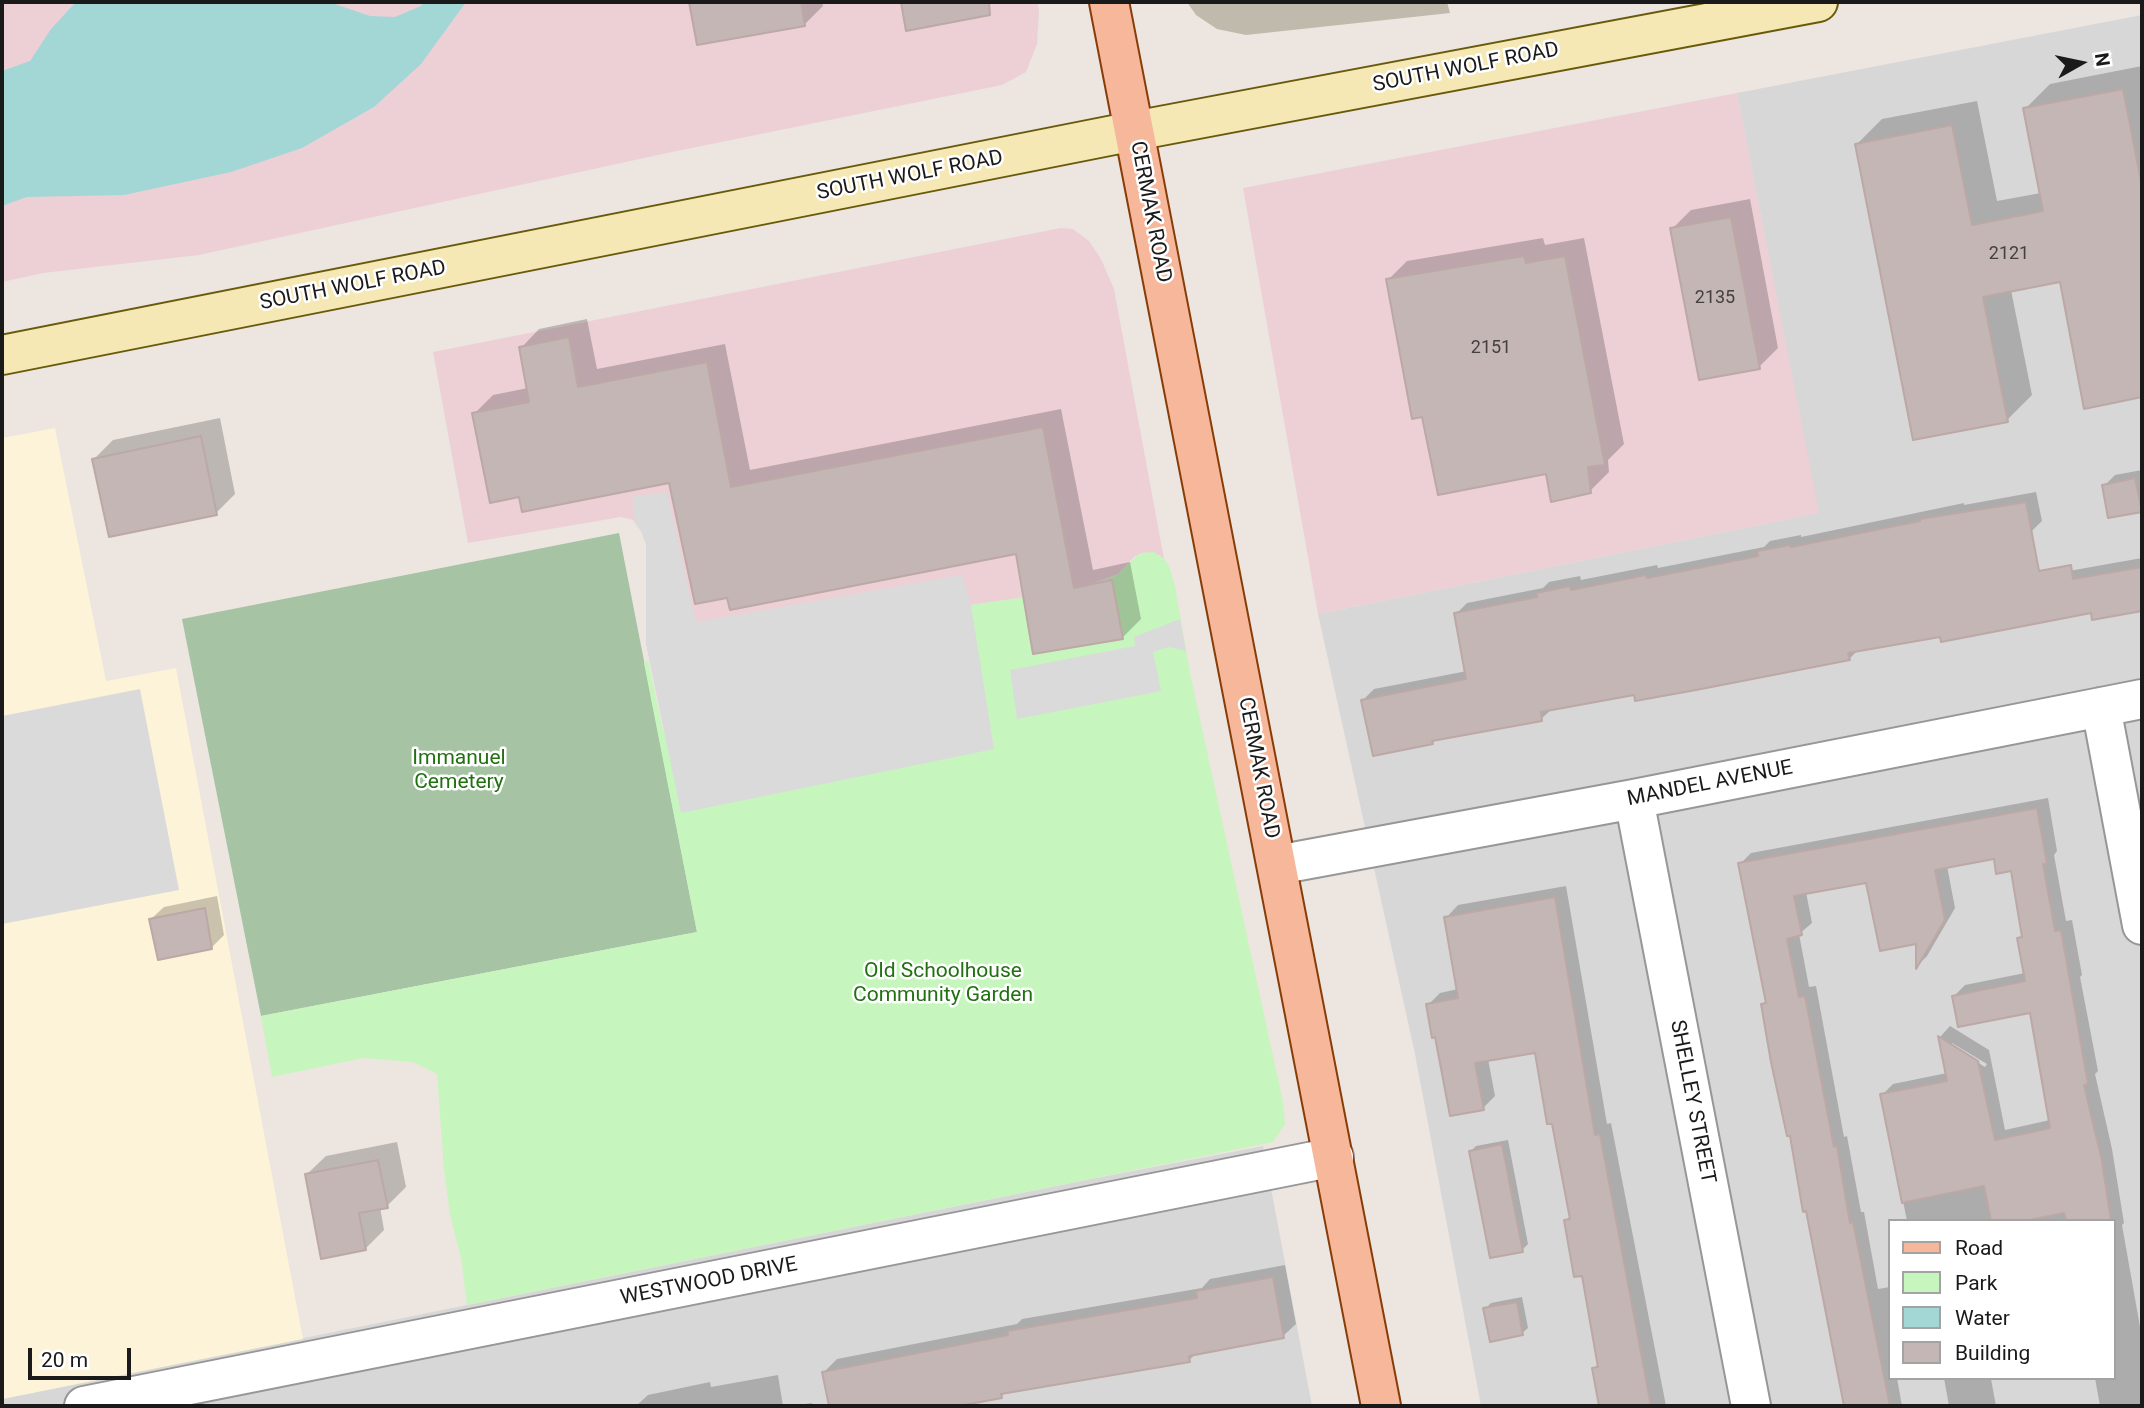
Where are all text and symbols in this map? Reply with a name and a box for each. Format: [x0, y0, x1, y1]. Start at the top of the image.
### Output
north arrow [2046, 28, 2116, 98]
street label: SOUTH WOLF ROAD [1371, 38, 1561, 98]
text: N [2090, 51, 2115, 68]
street label: CERMAK ROAD [1124, 139, 1176, 285]
street label: SOUTH WOLF ROAD [815, 146, 1005, 206]
house number: 2121 [1989, 243, 2029, 265]
street label: SOUTH WOLF ROAD [258, 256, 448, 316]
house number: 2135 [1695, 287, 1735, 309]
house number: 2151 [1471, 337, 1511, 359]
street label: CERMAK ROAD [1232, 695, 1284, 841]
park label: Immanuel Cemetery [412, 746, 506, 796]
street label: MANDEL AVENUE [1625, 756, 1795, 812]
park label: Old Schoolhouse Community Garden [853, 959, 1033, 1009]
street label: SHELLEY STREET [1664, 1018, 1720, 1186]
legend [1888, 1219, 2116, 1380]
text: Road [1955, 1236, 2003, 1260]
street label: WESTWOOD DRIVE [618, 1252, 800, 1312]
text: Park [1955, 1271, 1997, 1295]
text: Water [1955, 1306, 2010, 1330]
scale bar [32, 1334, 135, 1378]
text: Building [1955, 1341, 2030, 1365]
text: 20 m [41, 1348, 88, 1372]

